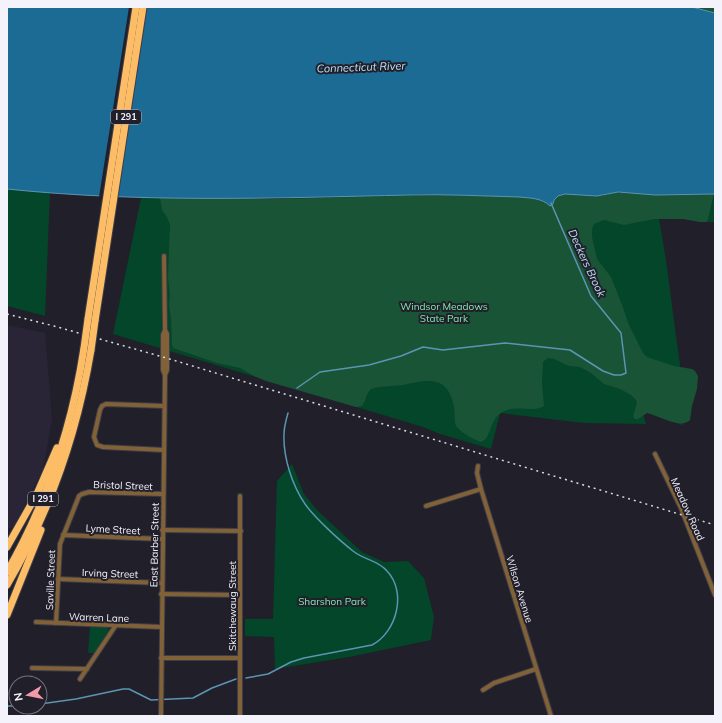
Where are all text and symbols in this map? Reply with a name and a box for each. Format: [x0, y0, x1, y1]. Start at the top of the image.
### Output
water label: Connecticut River [316, 58, 407, 76]
road number: I 291 [111, 110, 141, 124]
water label: Deckers Brook [565, 227, 609, 299]
park label: Windsor Meadows State Park [400, 300, 488, 325]
street label: Meadow Road [668, 476, 707, 543]
street label: Bristol Street [93, 478, 153, 493]
road number: I 291 [28, 492, 58, 506]
street label: East Barber Street [147, 502, 162, 587]
street label: Lyme Street [85, 522, 141, 537]
street label: Saville Street [43, 549, 58, 610]
street label: Wilson Avenue [503, 554, 536, 624]
street label: Skitchewaug Street [226, 560, 239, 651]
street label: Irving Street [82, 566, 139, 581]
park label: Sharshon Park [298, 595, 367, 608]
street label: Warren Lane [69, 610, 129, 625]
north arrow [8, 675, 48, 715]
text: N [11, 691, 26, 702]

